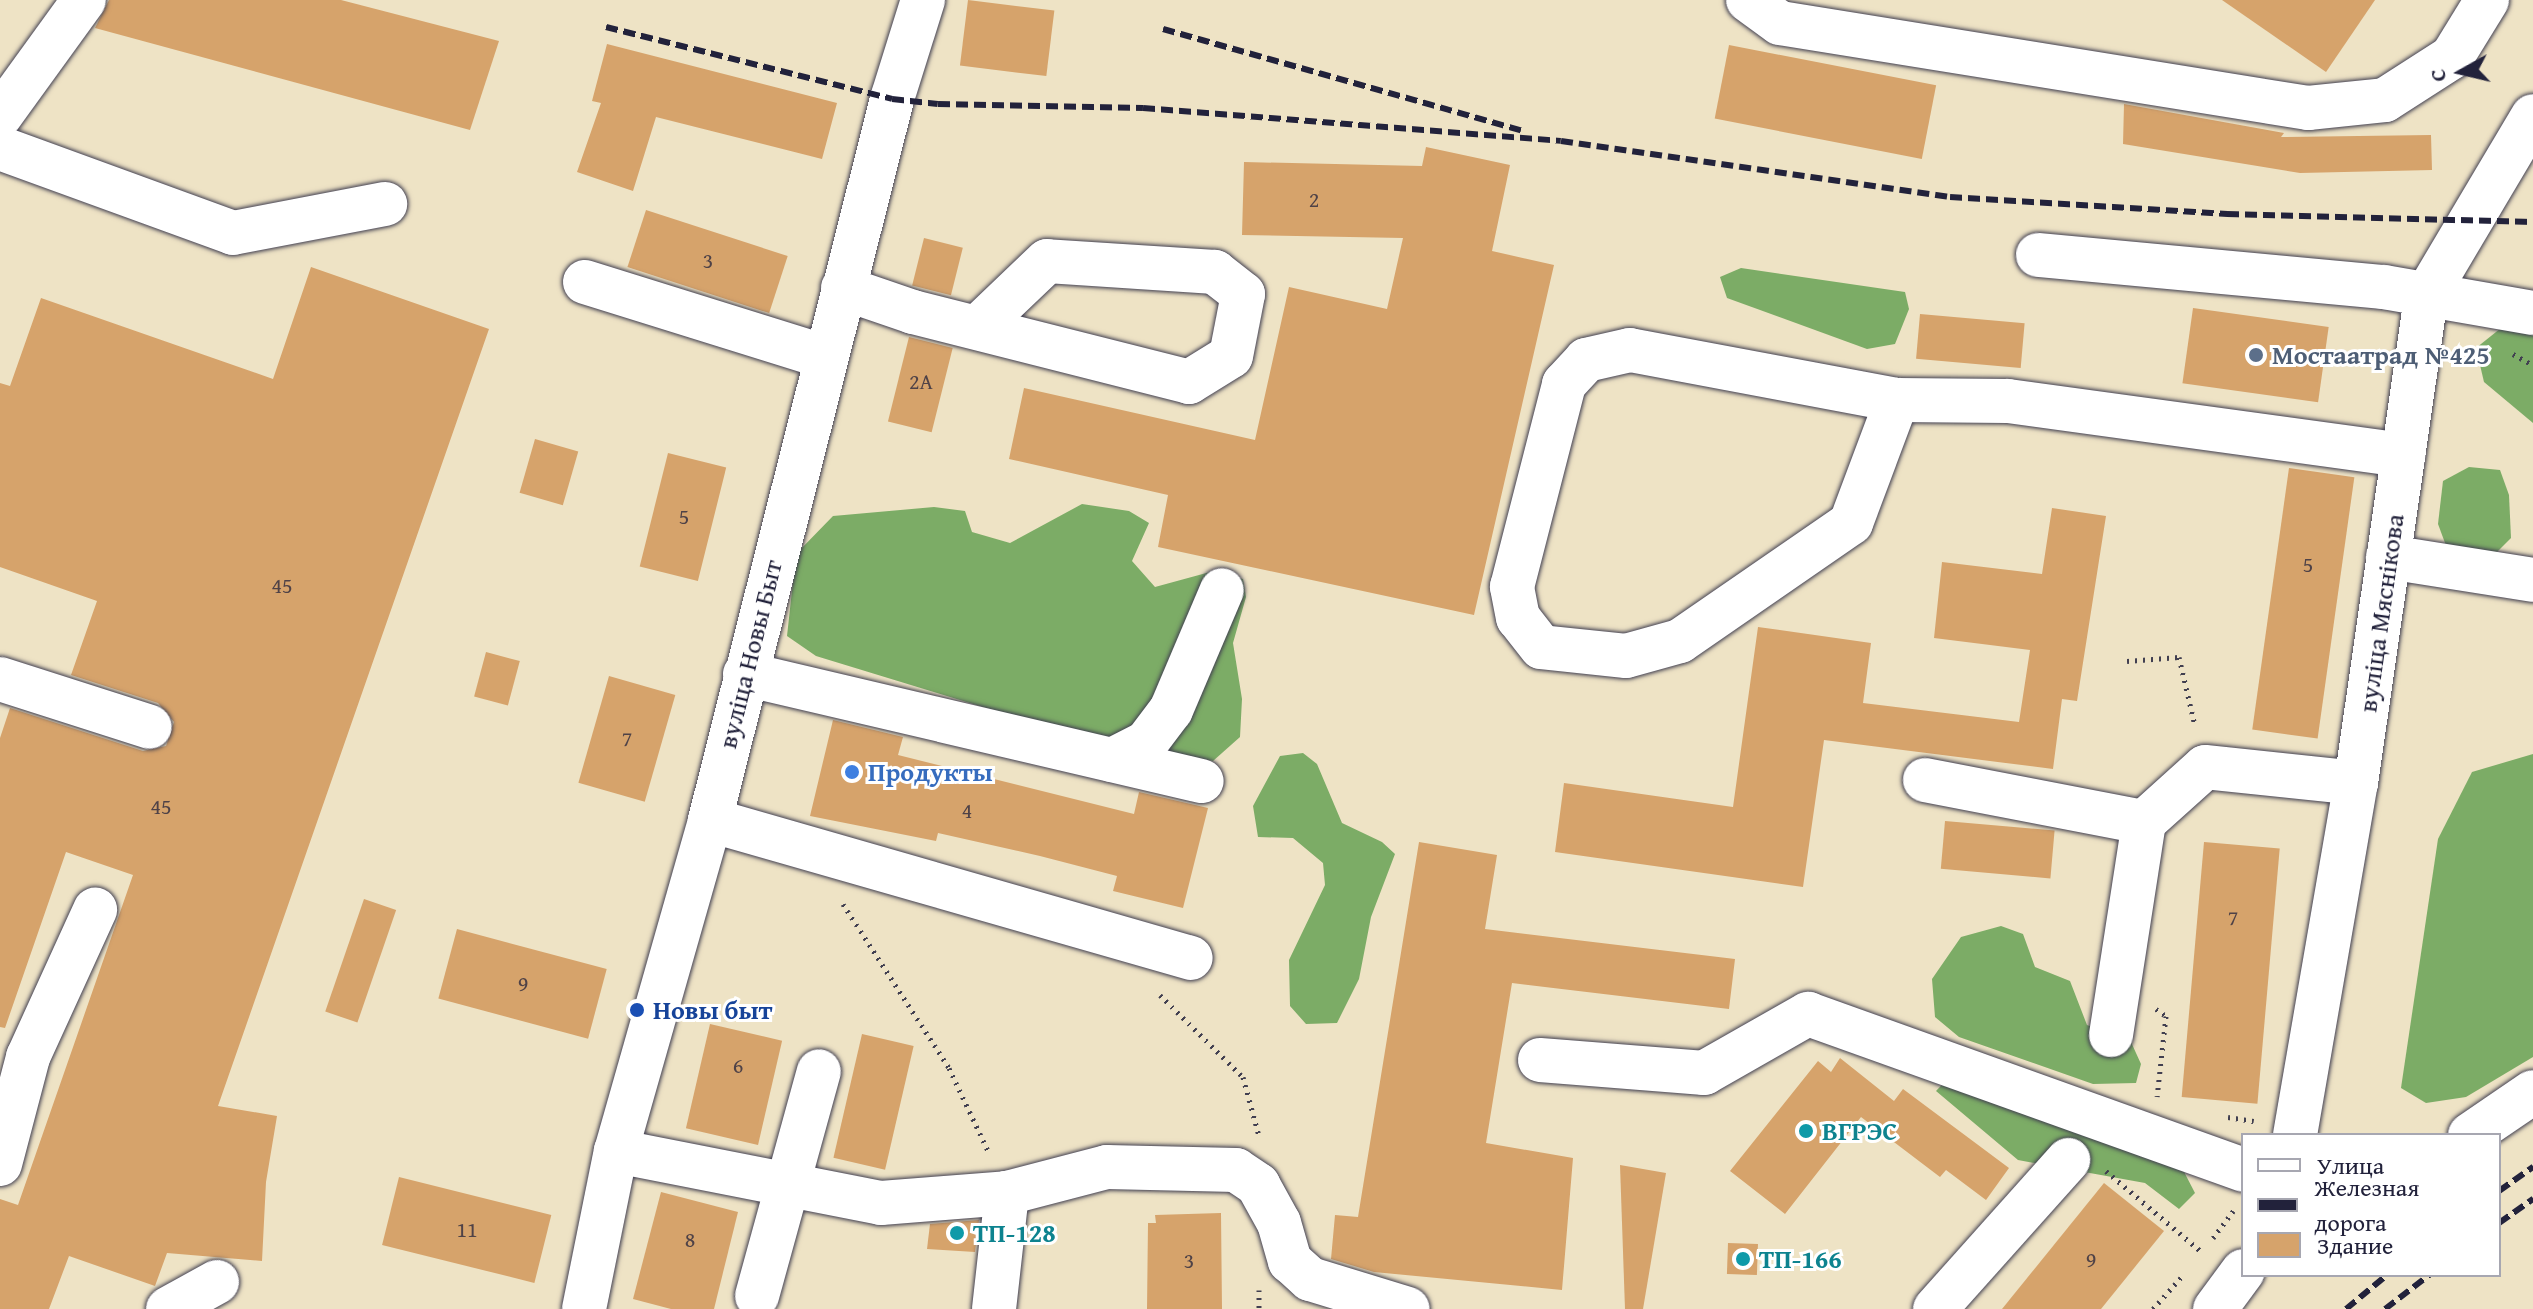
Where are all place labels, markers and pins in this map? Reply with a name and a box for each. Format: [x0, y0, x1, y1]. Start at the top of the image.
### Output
place label: Мостаатрад №425 [2272, 339, 2490, 371]
marker: Мостаатрад №425 [2247, 346, 2265, 364]
place label: Продукты [868, 756, 993, 788]
marker: Продукты [843, 763, 861, 781]
place label: Новы быт [653, 994, 773, 1026]
marker: Новы быт [628, 1001, 646, 1019]
place label: ВГРЭС [1822, 1115, 1897, 1147]
marker: ВГРЭС [1797, 1122, 1815, 1140]
place label: ТП-128 [973, 1217, 1056, 1249]
marker: ТП-128 [948, 1224, 966, 1242]
place label: ТП-166 [1759, 1243, 1842, 1275]
marker: ТП-166 [1734, 1250, 1752, 1268]

